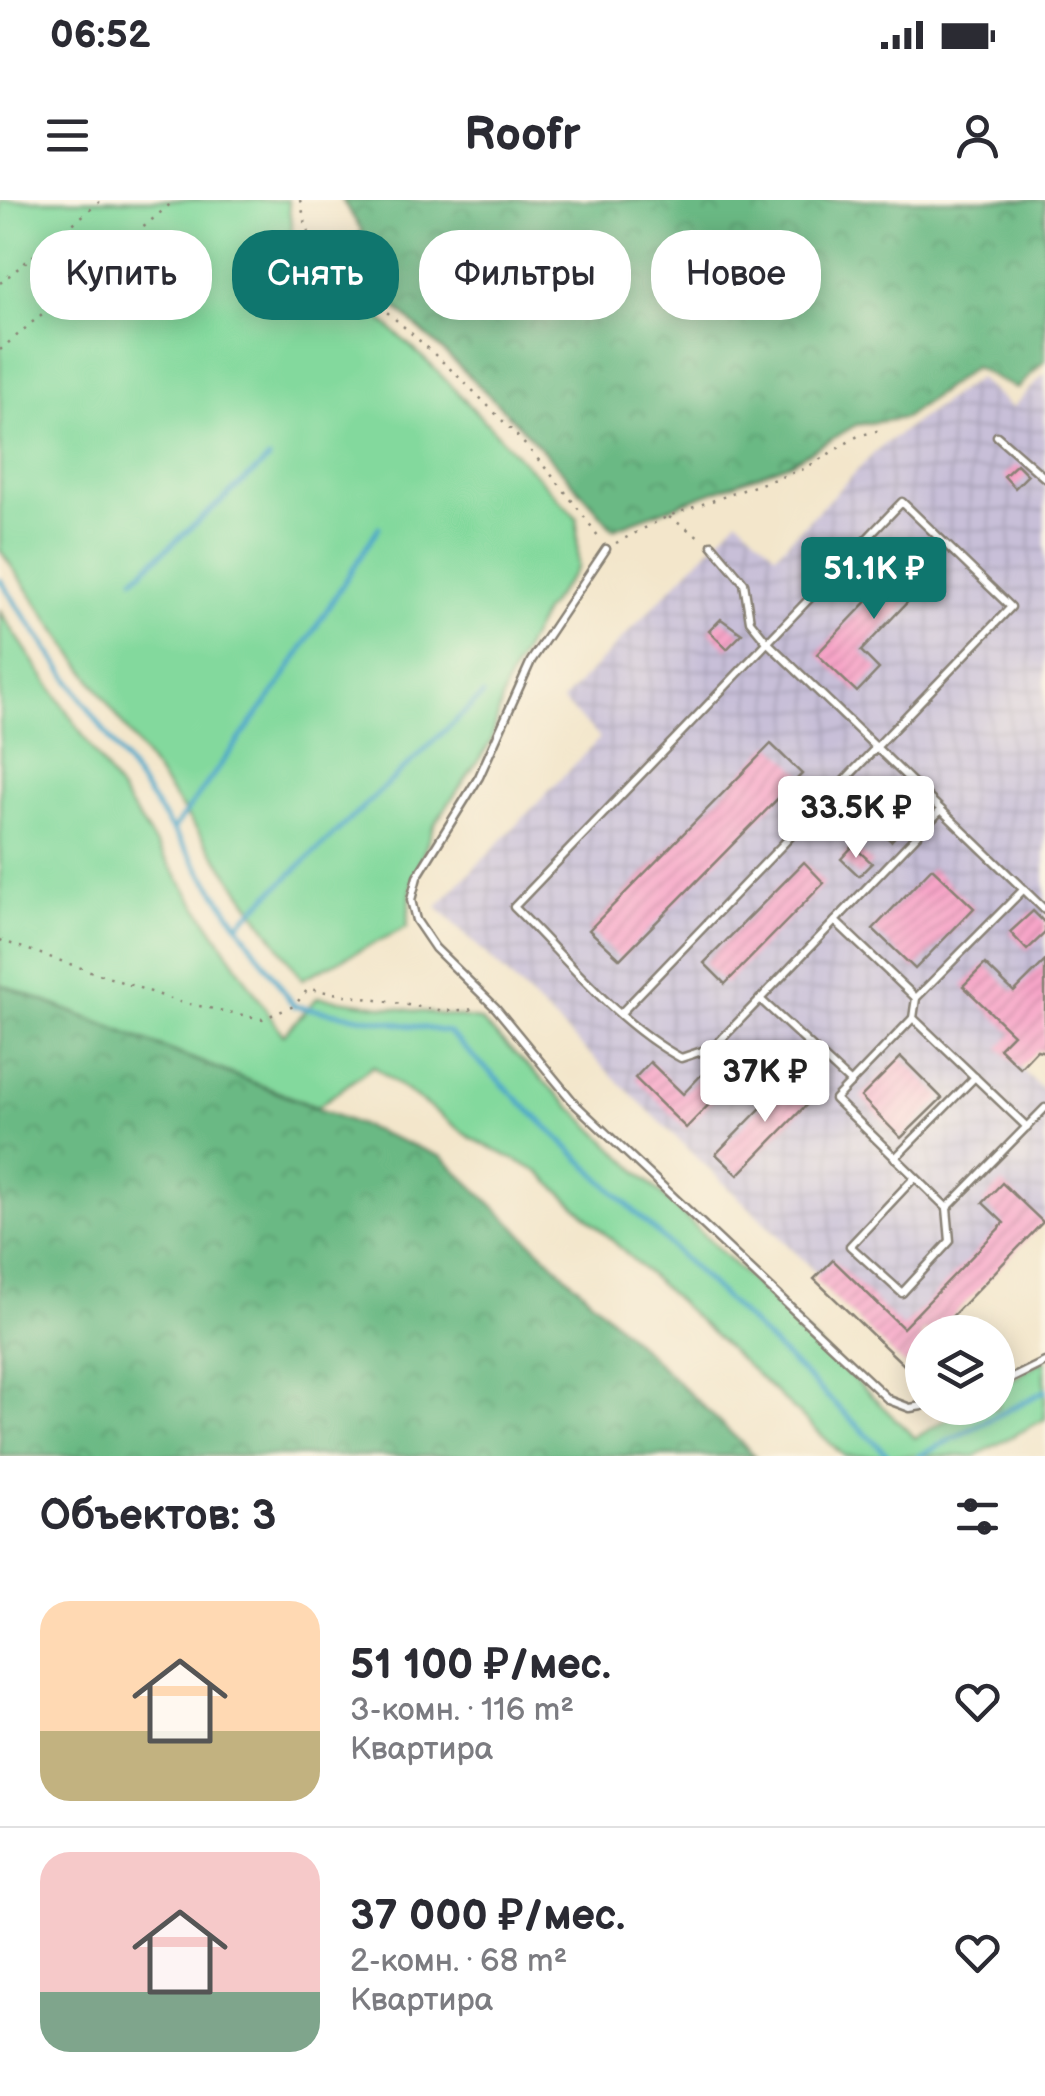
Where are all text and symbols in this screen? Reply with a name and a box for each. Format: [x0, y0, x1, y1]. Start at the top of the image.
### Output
text: 06:52 [50, 13, 151, 58]
icon: menu [40, 108, 95, 163]
text: Roofr [465, 108, 580, 163]
icon: person [950, 108, 1005, 163]
chip: Купить [30, 230, 212, 320]
chip: Снять [232, 230, 399, 320]
chip: Фильтры [419, 230, 631, 320]
chip: Новое [651, 230, 821, 320]
pin: 51.1K ₽ [782, 537, 966, 622]
text: 51.1K ₽ [823, 550, 925, 589]
pin: 33.5K ₽ [764, 776, 948, 861]
text: 33.5K ₽ [800, 789, 912, 828]
pin: 37K ₽ [695, 1040, 835, 1125]
text: 37K ₽ [722, 1053, 808, 1092]
map controls [905, 1315, 1015, 1425]
button: layers [905, 1315, 1015, 1425]
icon: filters [950, 1489, 1005, 1544]
text: Объектов: 3 [40, 1491, 276, 1542]
text: 51 100 ₽/мес. [350, 1640, 611, 1691]
icon: home [120, 1641, 240, 1761]
icon: heart [950, 1674, 1005, 1729]
text: 3-комн. · 116 m² [350, 1691, 574, 1730]
text: Квартира [350, 1730, 493, 1769]
text: 37 000 ₽/мес. [350, 1891, 625, 1942]
icon: home [120, 1892, 240, 2012]
icon: heart [950, 1925, 1005, 1980]
text: 2-комн. · 68 m² [350, 1942, 567, 1981]
text: Квартира [350, 1981, 493, 2020]

